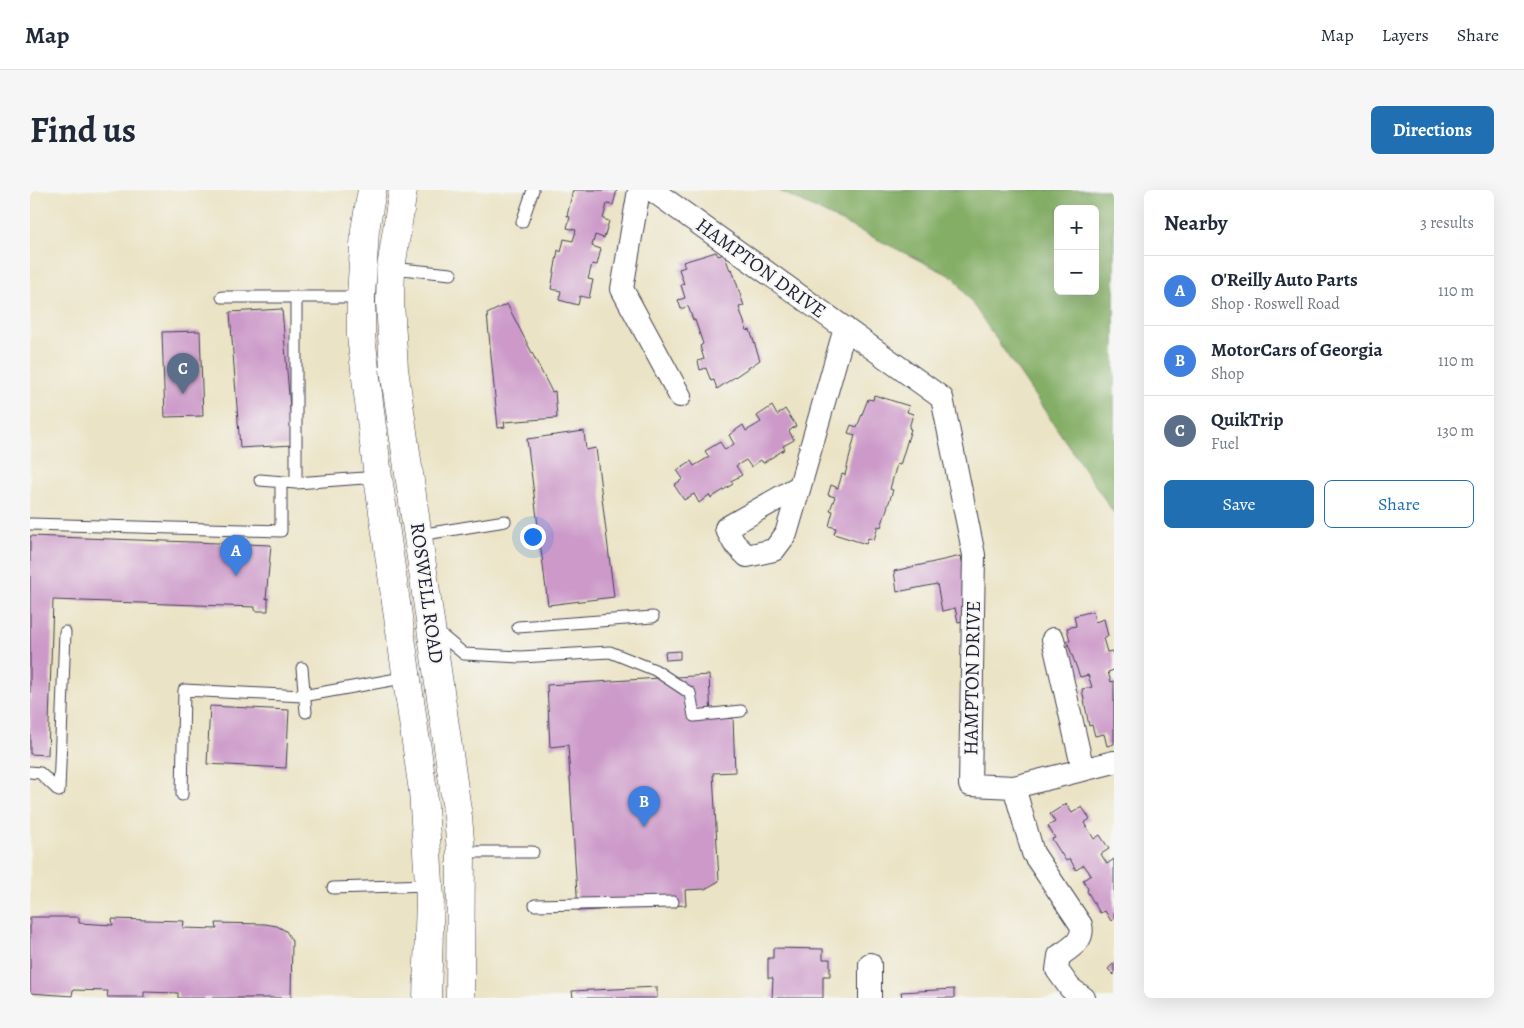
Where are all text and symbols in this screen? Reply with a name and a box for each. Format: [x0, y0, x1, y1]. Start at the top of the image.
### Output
text: Map [25, 19, 69, 51]
text: Map [1321, 23, 1354, 47]
text: Layers [1382, 23, 1429, 47]
text: Share [1457, 23, 1499, 47]
text: Find us [30, 106, 136, 154]
button: Directions [1371, 106, 1494, 154]
map controls [1054, 205, 1099, 295]
button: + [1054, 205, 1099, 250]
text: Nearby [1164, 209, 1227, 237]
street label: HAMPTON DRIVE [690, 212, 832, 324]
text: 3 results [1420, 212, 1474, 234]
button: − [1054, 250, 1099, 295]
text: O'Reilly Auto Parts [1211, 267, 1358, 293]
text: A [1175, 280, 1185, 302]
text: 110 m [1438, 280, 1474, 302]
text: Shop · Roswell Road [1211, 293, 1340, 315]
text: MotorCars of Georgia [1211, 337, 1383, 363]
text: B [1175, 350, 1185, 372]
text: 110 m [1438, 350, 1474, 372]
pin: C [167, 353, 199, 394]
text: Shop [1211, 363, 1244, 385]
text: QuikTrip [1211, 407, 1283, 433]
text: C [1175, 420, 1185, 442]
text: 130 m [1437, 420, 1474, 442]
text: Fuel [1211, 433, 1239, 455]
button: Save [1164, 480, 1314, 528]
button: Share [1324, 480, 1474, 528]
street label: ROSWELL ROAD [404, 521, 450, 665]
your location [520, 524, 546, 550]
pin: A [220, 535, 252, 576]
street label: HAMPTON DRIVE [957, 600, 987, 756]
pin: B [628, 786, 660, 827]

